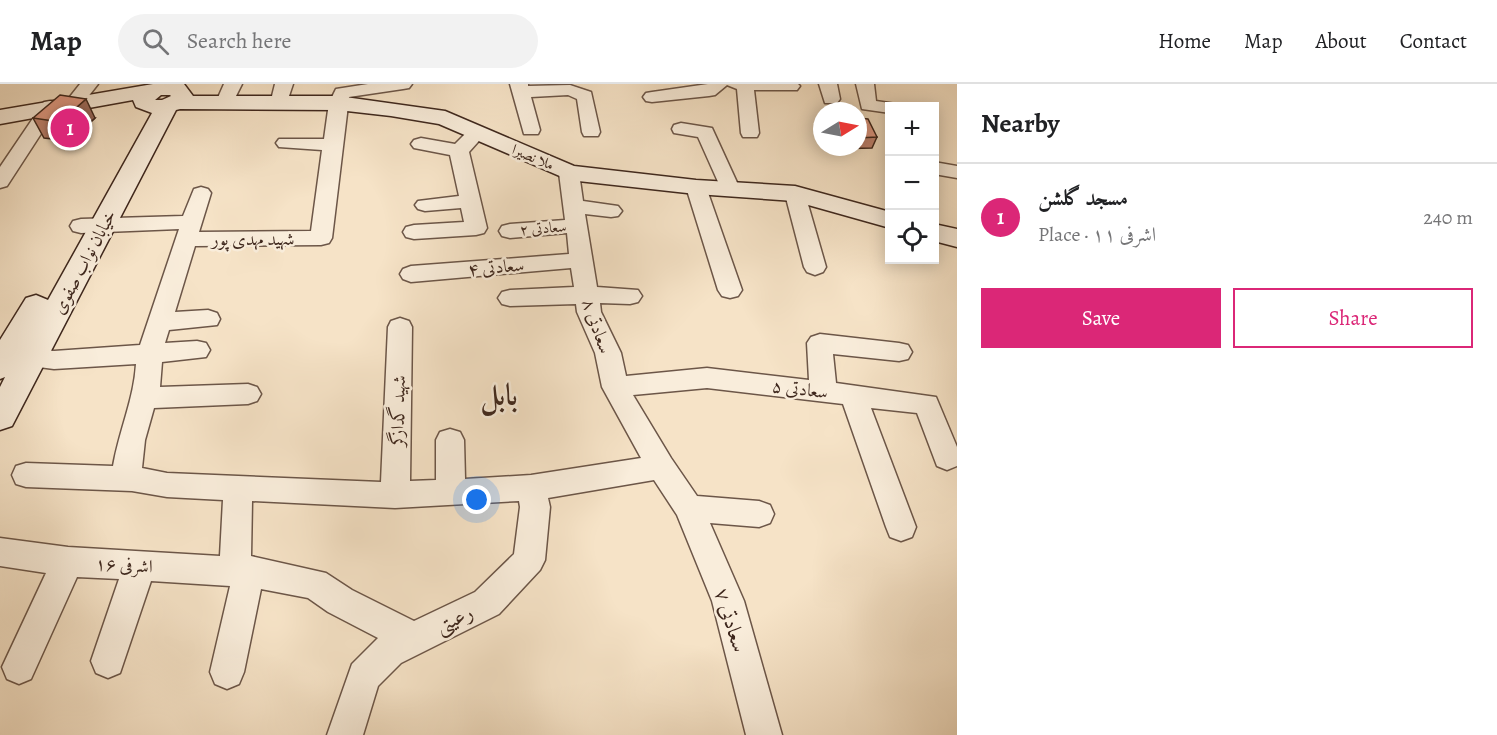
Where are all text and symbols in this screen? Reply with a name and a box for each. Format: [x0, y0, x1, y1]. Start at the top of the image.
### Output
search box [118, 14, 538, 68]
text: Map [30, 22, 82, 60]
icon: search [139, 25, 172, 58]
text: Search here [187, 26, 291, 56]
text: Home [1158, 27, 1211, 55]
text: Map [1244, 27, 1282, 55]
text: About [1315, 27, 1367, 55]
text: Contact [1400, 27, 1467, 55]
north arrow [813, 102, 867, 156]
map controls [885, 102, 939, 264]
button: + [885, 102, 939, 156]
pin: 1 [50, 106, 90, 150]
text: Nearby [981, 106, 1060, 141]
street label: ملا نصیرا [509, 139, 557, 175]
button: − [885, 156, 939, 210]
text: مسجد گلشن [1038, 183, 1128, 213]
text: 1 [997, 204, 1004, 231]
text: 240 m [1423, 204, 1473, 231]
street label: خیابان نواب صفوی [46, 206, 122, 318]
button: locate [885, 210, 939, 264]
street label: سعادتی ۲ [519, 216, 567, 240]
text: Place · اشرفی ١١ [1038, 221, 1156, 248]
street label: شهید مهدی پور [210, 227, 295, 252]
street label: سعادتی ۴ [467, 253, 525, 281]
button: Save [981, 288, 1221, 348]
button: Share [1233, 288, 1473, 348]
street label: سعادتی ۸ [576, 295, 618, 357]
street label: سعادتی ۵ [771, 374, 829, 404]
street label: شهید گدازگر [384, 375, 411, 449]
district label: بابل [480, 375, 518, 416]
your location [462, 485, 491, 514]
street label: اشرفی ۱۶ [95, 552, 153, 578]
street label: سعادتی ۷ [708, 584, 754, 656]
street label: رعیتی [430, 598, 478, 641]

